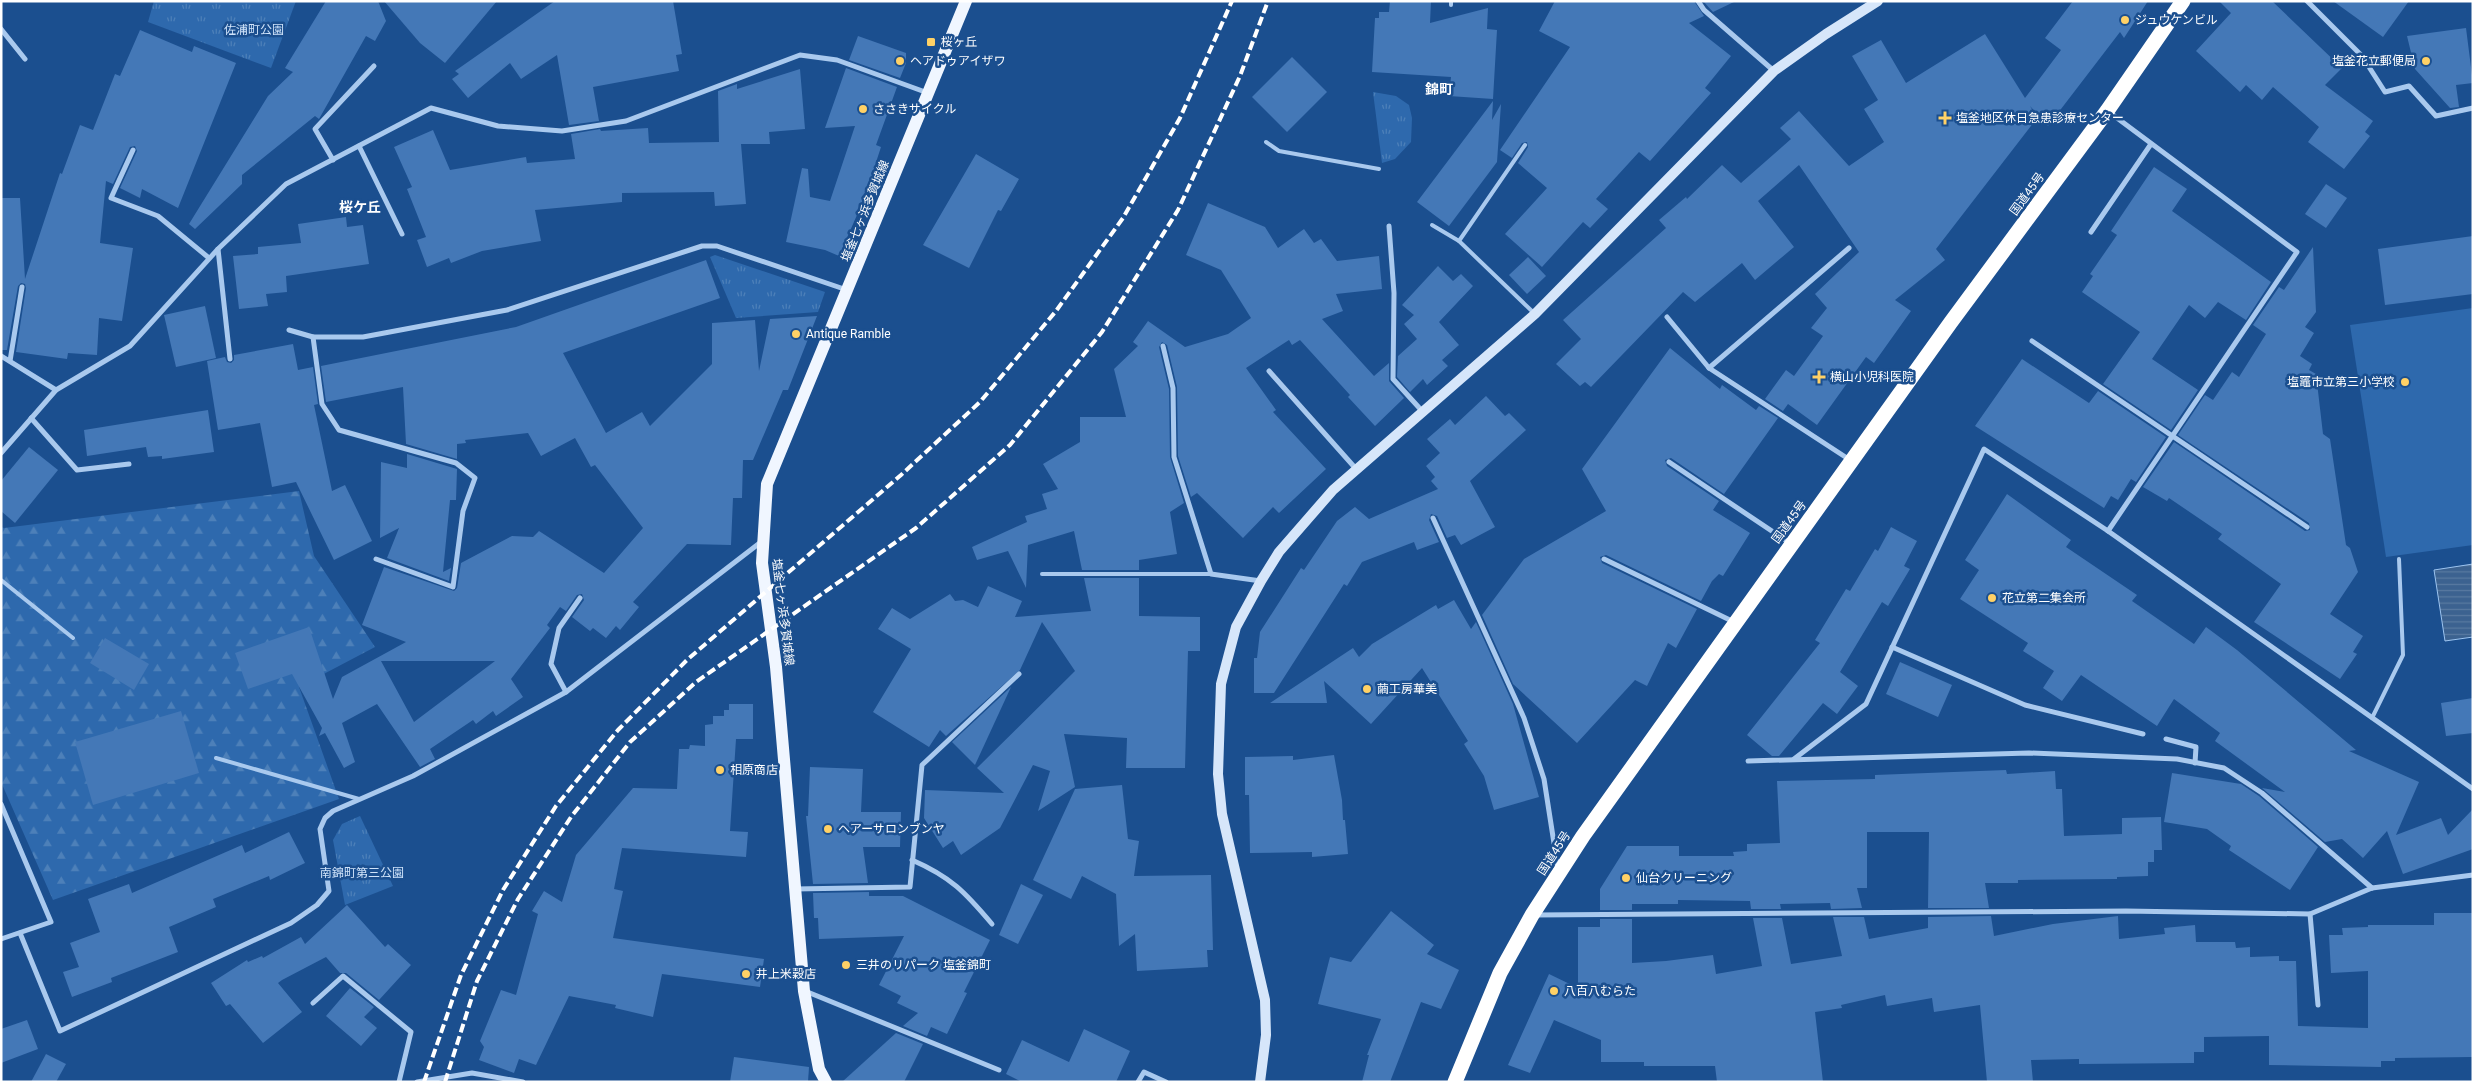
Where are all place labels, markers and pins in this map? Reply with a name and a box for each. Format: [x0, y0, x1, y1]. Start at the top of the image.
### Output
place label: ジュウケンビル [2135, 13, 2218, 27]
marker: ジュウケンビル [2119, 14, 2131, 26]
place label: 桜ヶ丘 [941, 35, 977, 49]
marker: 桜ヶ丘 [925, 36, 937, 48]
place label: ヘアドゥアイザワ [910, 54, 1005, 68]
place label: 塩釜花立郵便局 [2332, 54, 2416, 68]
marker: ヘアドゥアイザワ [894, 55, 906, 67]
marker: 塩釜花立郵便局 [2420, 55, 2432, 67]
place label: ささきサイクル [873, 102, 956, 116]
marker: ささきサイクル [857, 103, 869, 115]
marker: 塩釜地区休日急患診療センター [1938, 111, 1952, 125]
place label: 塩釜地区休日急患診療センター [1956, 111, 2124, 125]
place label: Antique Ramble [806, 327, 891, 341]
marker: Antique Ramble [790, 328, 802, 340]
marker: 横山小児科医院 [1812, 370, 1826, 384]
place label: 横山小児科医院 [1830, 370, 1914, 384]
place label: 塩竈市立第三小学校 [2287, 375, 2395, 389]
marker: 塩竈市立第三小学校 [2399, 376, 2411, 388]
place label: 花立第二集会所 [2002, 591, 2086, 605]
marker: 花立第二集会所 [1986, 592, 1998, 604]
place label: 繭工房華美 [1377, 682, 1437, 696]
marker: 繭工房華美 [1361, 683, 1373, 695]
place label: 相原商店 [730, 763, 778, 777]
marker: 相原商店 [714, 764, 726, 776]
place label: ヘアーサロンブンヤ [838, 822, 945, 836]
marker: ヘアーサロンブンヤ [822, 823, 834, 835]
place label: 仙台クリーニング [1636, 871, 1732, 885]
marker: 仙台クリーニング [1620, 872, 1632, 884]
place label: 三井のリパーク 塩釜錦町 [856, 958, 991, 972]
marker: 三井のリパーク 塩釜錦町 [840, 959, 852, 971]
place label: 井上米穀店 [756, 967, 816, 981]
marker: 井上米穀店 [740, 968, 752, 980]
place label: 八百八むらた [1564, 984, 1636, 998]
marker: 八百八むらた [1548, 985, 1560, 997]

